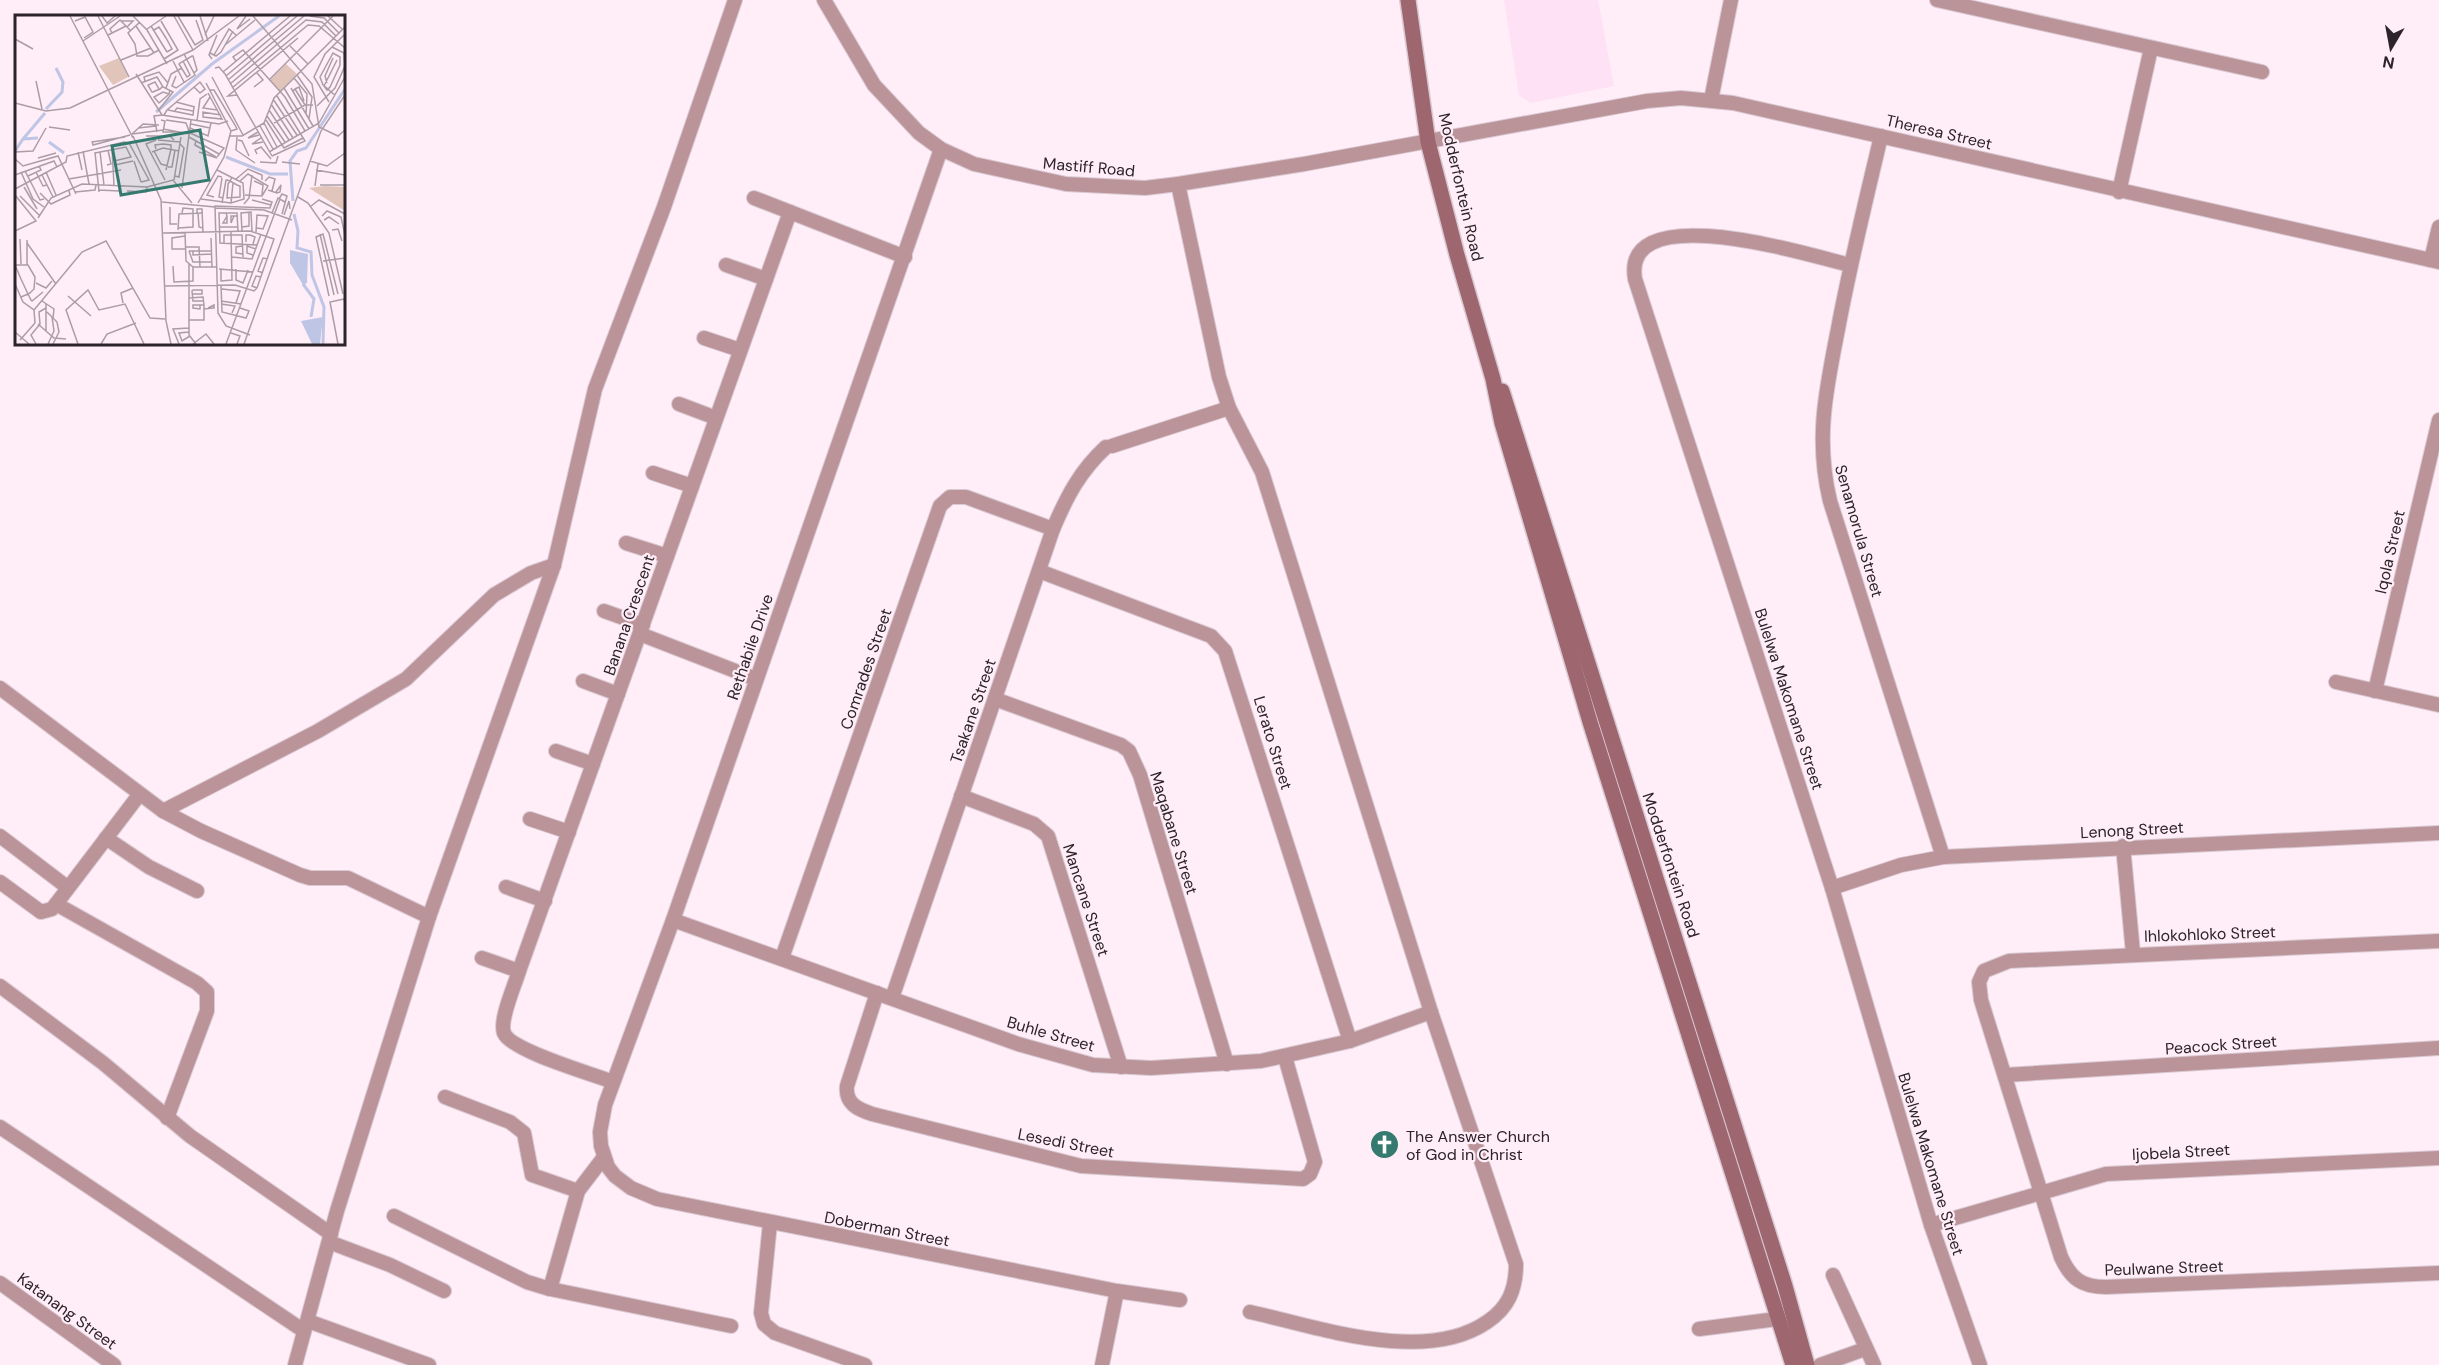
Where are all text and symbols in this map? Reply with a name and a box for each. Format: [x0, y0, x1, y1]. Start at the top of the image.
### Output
inset map [15, 15, 345, 345]
north arrow [2361, 18, 2421, 78]
text: N [2381, 51, 2396, 74]
street label: Theresa Street [1884, 110, 1994, 154]
street label: Modderfontein Road [1434, 111, 1488, 263]
street label: Mastiff Road [1042, 153, 1136, 181]
street label: Senamorula Street [1830, 462, 1888, 600]
street label: Iqola Street [2370, 508, 2410, 596]
street label: Banana Crescent [599, 552, 659, 678]
street label: Rethabile Drive [722, 591, 778, 703]
street label: Bulelwa Makomane Street [1750, 605, 1828, 793]
street label: Comrades Street [835, 606, 897, 732]
street label: Tsakane Street [945, 656, 1001, 766]
street label: Lerato Street [1249, 694, 1297, 792]
street label: Maqabane Street [1145, 769, 1203, 897]
street label: Modderfontein Road [1638, 790, 1704, 940]
street label: Lenong Street [2080, 817, 2184, 843]
street label: Mancane Street [1058, 841, 1114, 959]
street label: Ihlokohloko Street [2144, 921, 2276, 947]
street label: Buhle Street [1005, 1011, 1097, 1057]
street label: Peacock Street [2164, 1031, 2278, 1059]
street label: Bulelwa Makomane Street [1893, 1070, 1969, 1258]
street label: Lesedi Street [1016, 1123, 1116, 1163]
place label: The Answer Church of God in Christ [1406, 1126, 1550, 1165]
church icon: The Answer Church of God in Christ [1369, 1129, 1401, 1161]
street label: Ijobela Street [2131, 1139, 2231, 1165]
street label: Doberman Street [823, 1207, 951, 1251]
street label: Peulwane Street [2104, 1255, 2224, 1281]
street label: Katanang Street [13, 1268, 121, 1354]

